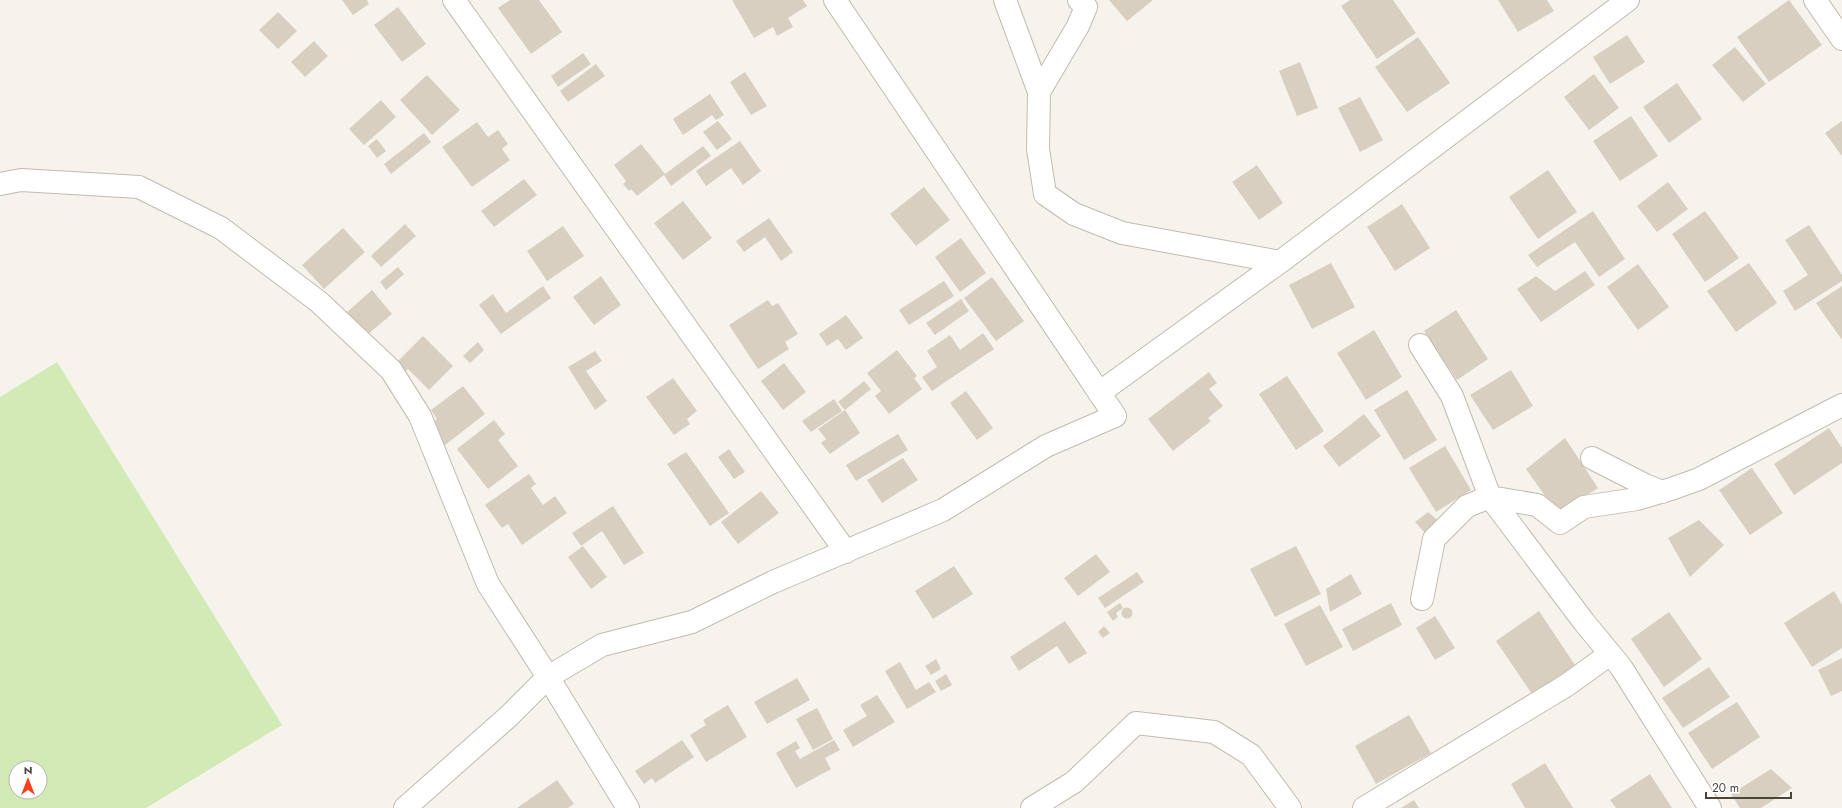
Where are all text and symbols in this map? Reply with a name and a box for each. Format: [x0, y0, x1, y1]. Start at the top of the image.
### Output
north arrow [8, 760, 48, 800]
text: N [24, 762, 32, 778]
scale bar [1706, 774, 1791, 800]
text: 20 m [1712, 779, 1739, 797]

